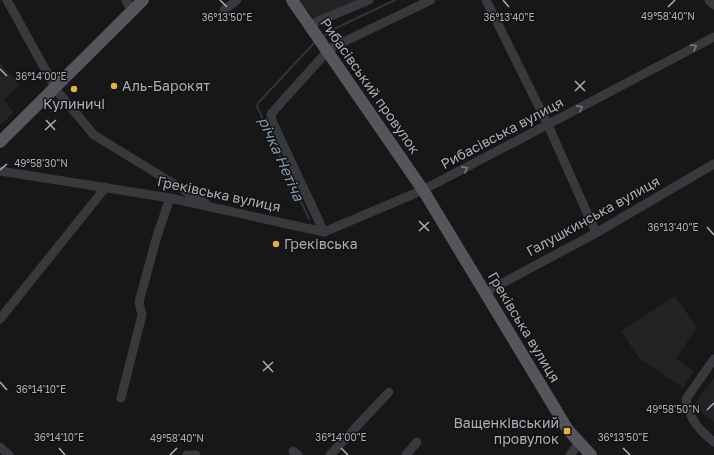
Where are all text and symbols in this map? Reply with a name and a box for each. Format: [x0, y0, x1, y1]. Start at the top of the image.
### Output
text: 49°58'40"N [641, 10, 695, 22]
text: 36°13'50"E [202, 11, 252, 23]
text: 36°13'40"E [484, 11, 535, 23]
street label: Рибасівський провулок [317, 14, 424, 157]
one-way arrow [690, 45, 698, 52]
text: 36°14'00"E [15, 70, 67, 82]
place label: Аль-Барокят [122, 77, 210, 94]
marker: Аль-Барокят [109, 81, 119, 91]
marker: Кулиничі [69, 84, 79, 94]
street label: Рибасівська вулиця [438, 93, 566, 172]
place label: Кулиничі [43, 95, 105, 112]
one-way arrow [575, 105, 583, 113]
water label: річка Нетіча [255, 114, 309, 204]
text: 49°58'30"N [14, 157, 68, 169]
one-way arrow [460, 166, 468, 173]
street label: Греківська вулиця [156, 172, 282, 215]
street label: Галушкинська вулиця [523, 172, 662, 259]
text: 36°13'40"E [648, 221, 699, 233]
place label: Греківська [284, 235, 358, 252]
marker: Греківська [271, 239, 281, 249]
street label: Греківська вулиця [485, 268, 564, 385]
text: 36°14'10"E [16, 383, 66, 395]
text: 49°58'50"N [646, 403, 700, 415]
place label: Ващенківський провулок [453, 414, 559, 447]
marker: Ващенківський провулок [562, 426, 572, 436]
text: 36°14'10"E [34, 431, 84, 443]
text: 36°14'00"E [315, 431, 367, 443]
text: 36°13'50"E [598, 431, 648, 443]
text: 49°58'40"N [150, 432, 204, 444]

